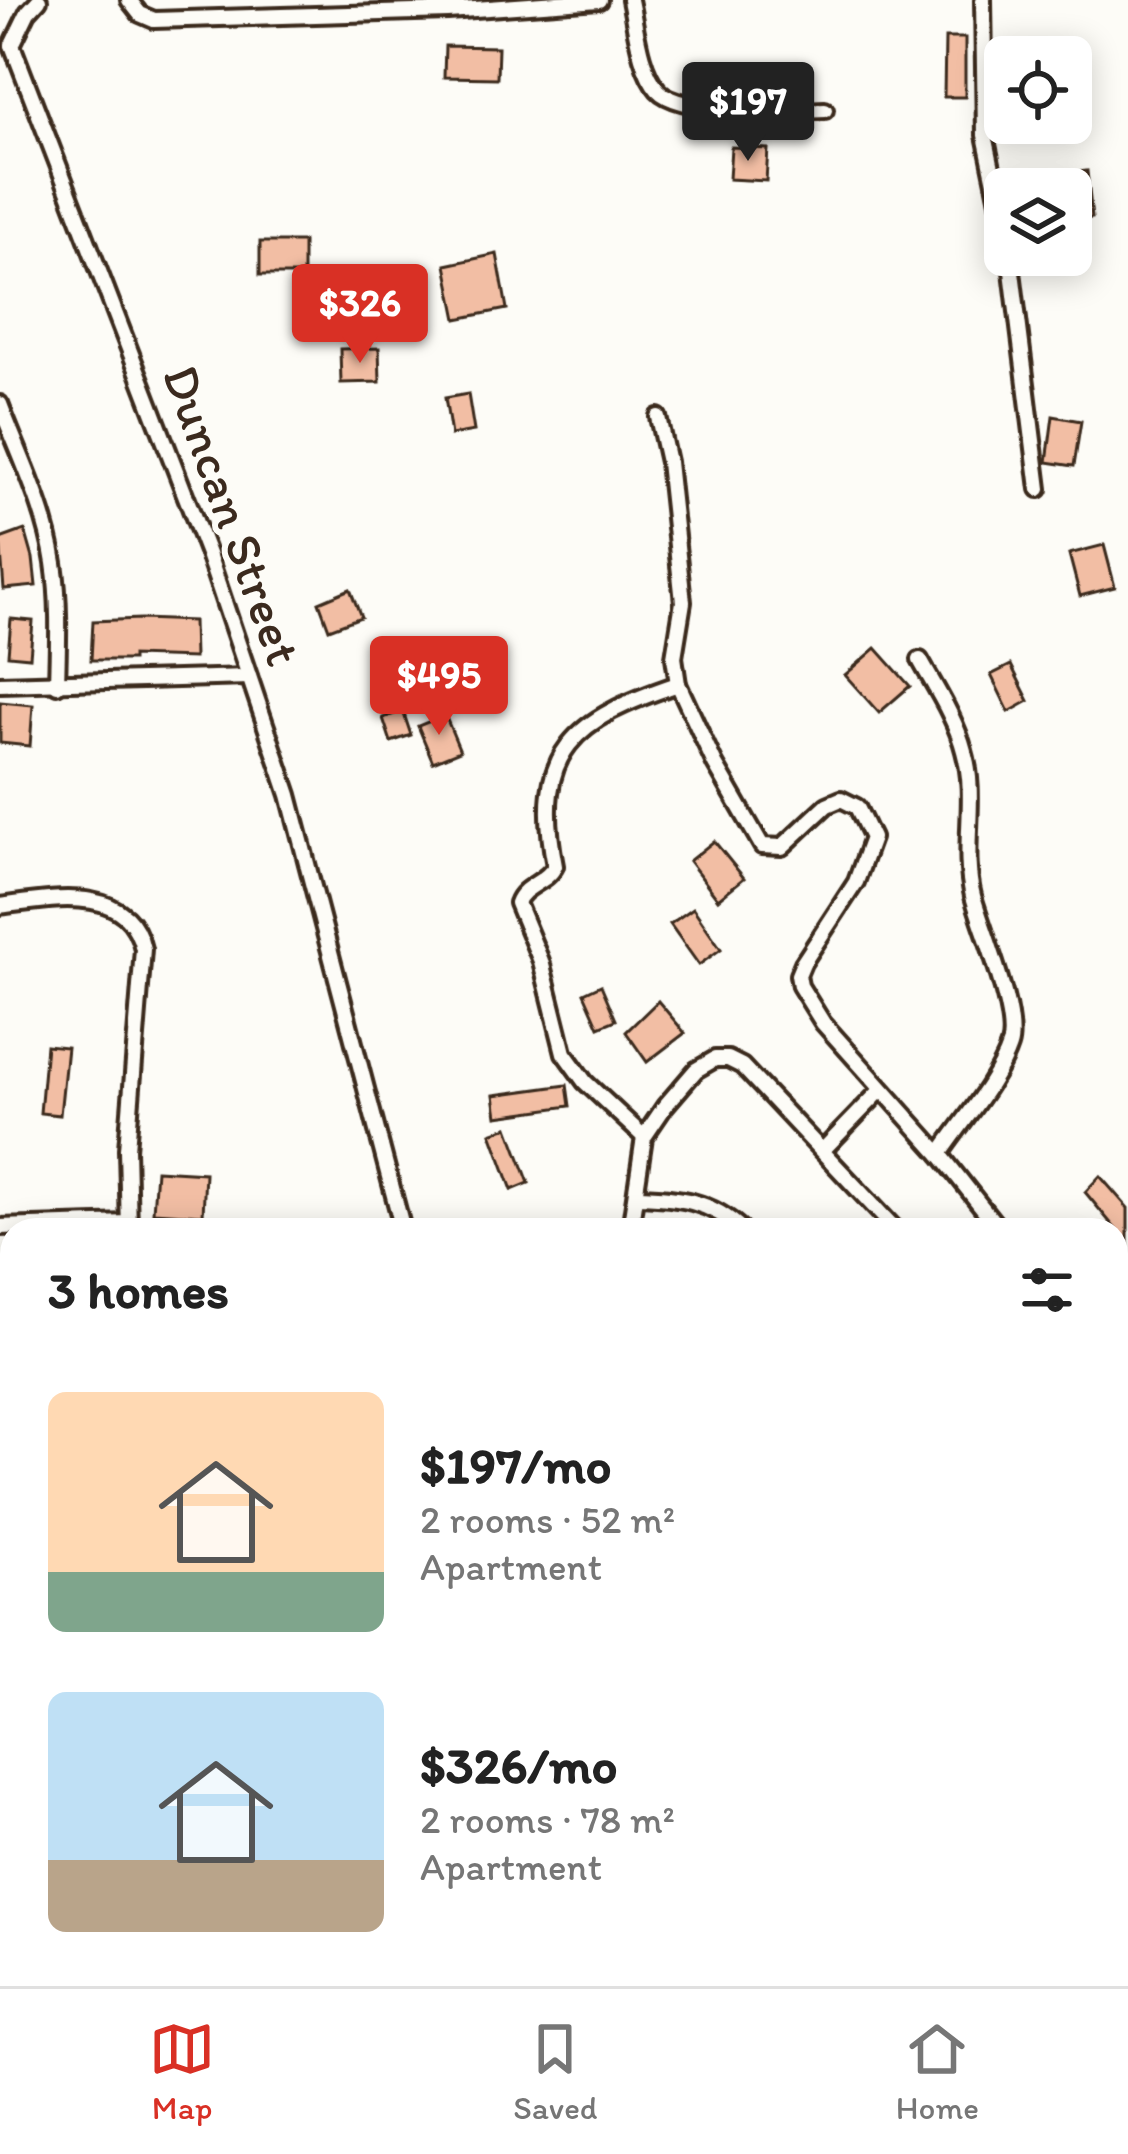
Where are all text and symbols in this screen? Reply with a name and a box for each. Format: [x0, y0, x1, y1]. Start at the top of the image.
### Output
map controls [984, 36, 1092, 276]
button: locate [984, 36, 1092, 144]
pin: $197 [677, 62, 819, 164]
text: $197 [709, 77, 787, 124]
button: layers [984, 168, 1092, 276]
pin: $326 [289, 264, 431, 366]
text: $326 [319, 279, 401, 326]
street label: Duncan Street [150, 357, 315, 673]
pin: $495 [368, 636, 510, 738]
text: $495 [397, 651, 481, 698]
icon: filters [1014, 1257, 1080, 1323]
text: 3 homes [48, 1260, 229, 1321]
text: $197/mo [420, 1435, 612, 1496]
icon: home [144, 1440, 288, 1584]
text: 2 rooms · 52 m² [420, 1496, 675, 1543]
text: Apartment [420, 1543, 602, 1590]
text: $326/mo [420, 1735, 618, 1796]
icon: home [144, 1740, 288, 1884]
text: 2 rooms · 78 m² [420, 1796, 675, 1843]
text: Apartment [420, 1843, 602, 1890]
tab: Map [149, 2016, 215, 2127]
tab: Saved [513, 2016, 597, 2127]
tab: Home [896, 2016, 979, 2127]

